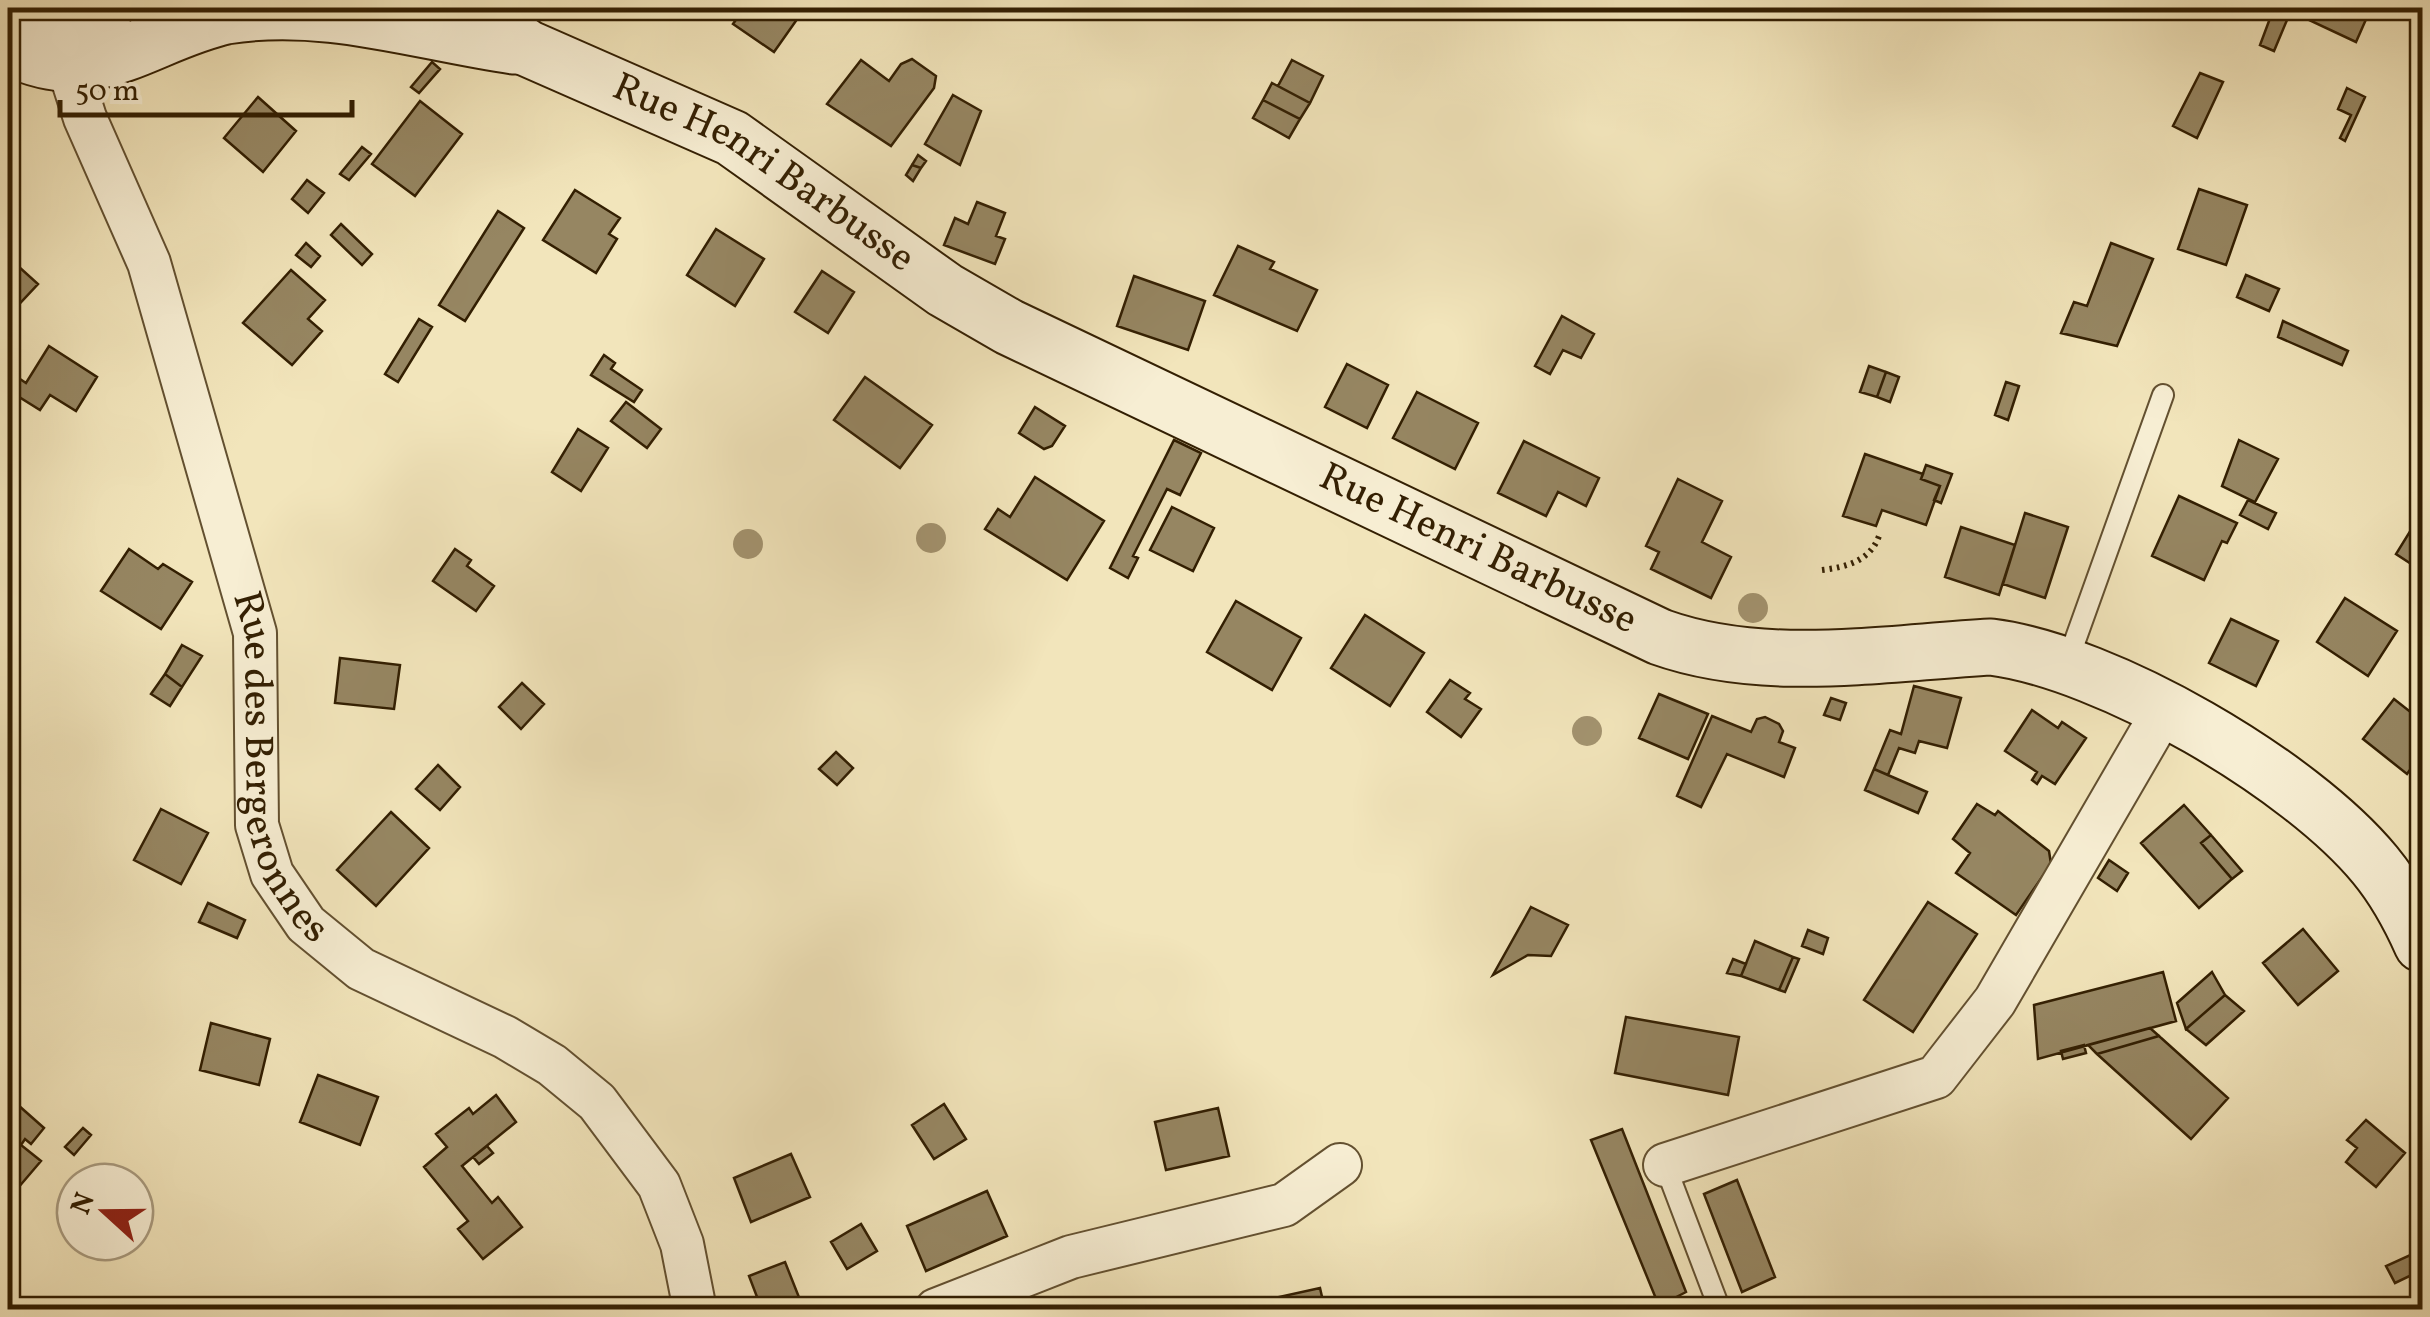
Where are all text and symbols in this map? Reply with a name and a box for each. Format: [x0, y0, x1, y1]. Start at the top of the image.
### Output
scale bar [60, 55, 352, 117]
street label: Rue Henri Barbusse [603, 61, 925, 287]
text: 50 m [75, 71, 139, 113]
street label: Rue Henri Barbusse [1309, 450, 1646, 650]
street label: Rue des Bergeronnes [217, 585, 339, 958]
north arrow [55, 1162, 155, 1262]
text: N [62, 1187, 106, 1220]

